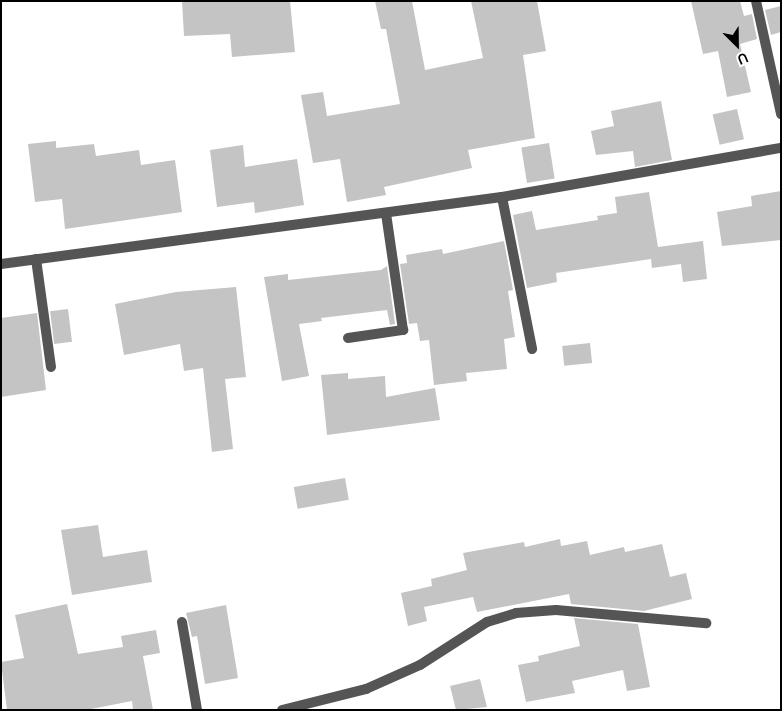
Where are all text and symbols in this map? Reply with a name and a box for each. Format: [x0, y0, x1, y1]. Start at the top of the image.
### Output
north arrow [712, 20, 762, 70]
text: U [735, 49, 751, 69]

